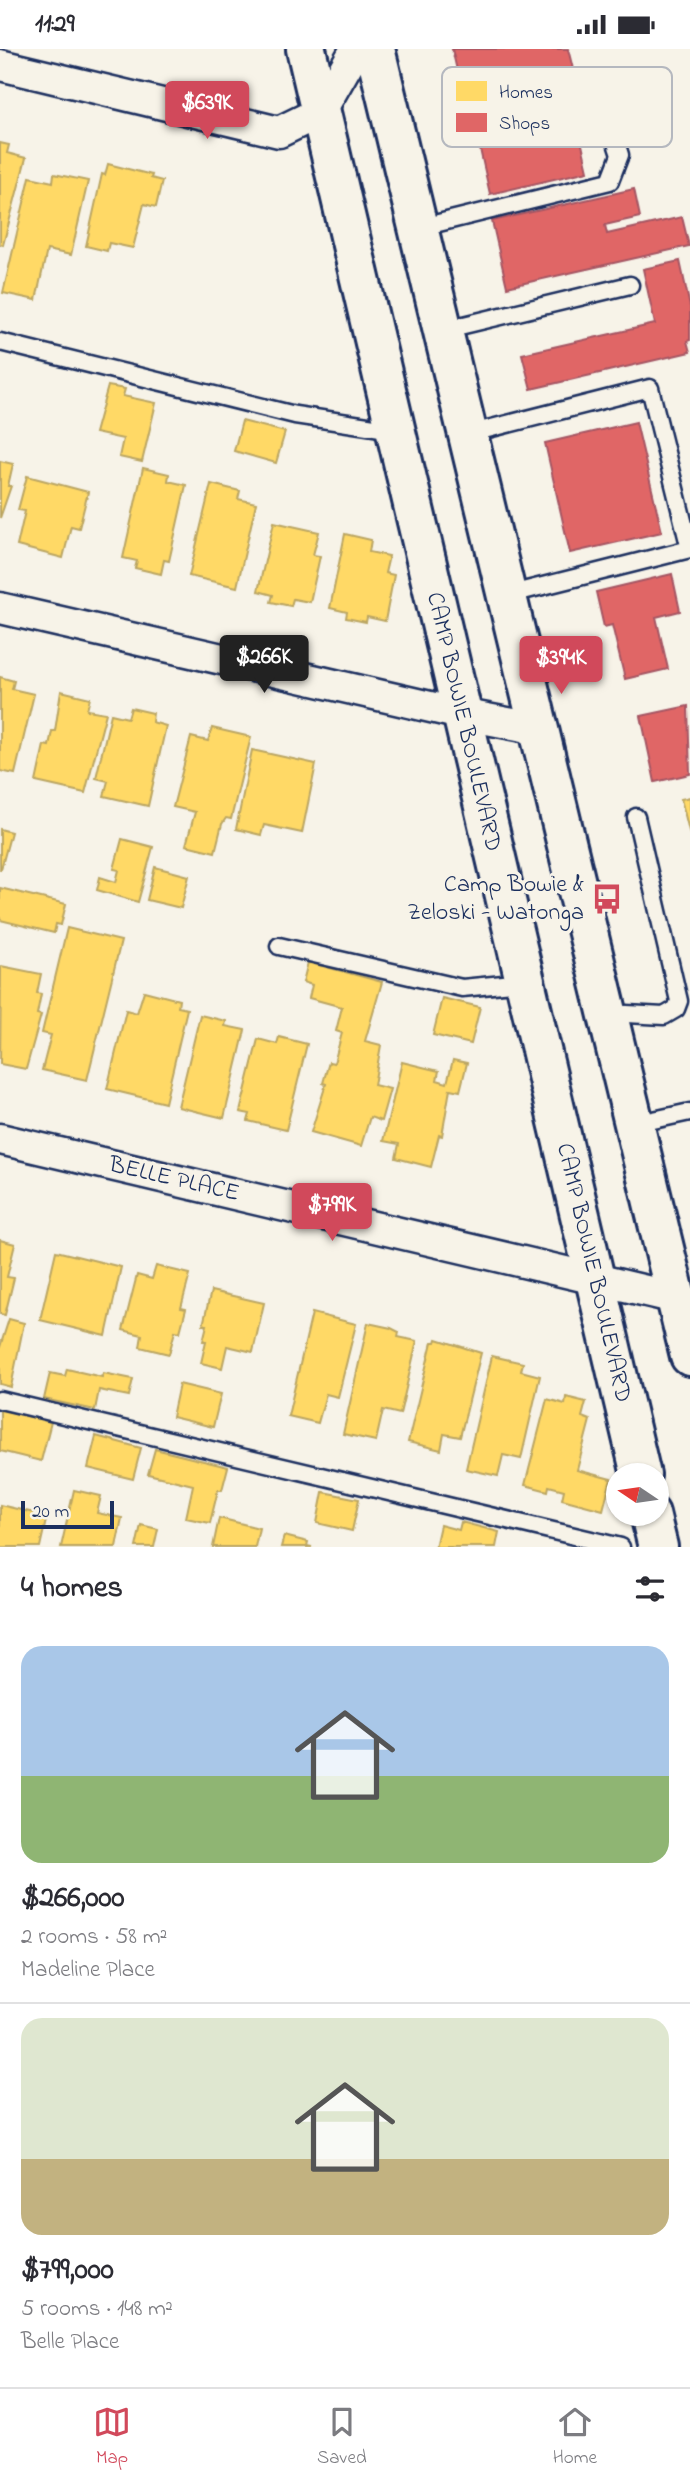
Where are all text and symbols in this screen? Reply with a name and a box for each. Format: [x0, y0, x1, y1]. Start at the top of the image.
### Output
text: 11:29 [35, 6, 75, 44]
legend [442, 67, 672, 147]
text: Homes [499, 80, 553, 107]
pin: $639K [158, 81, 256, 141]
text: $639K [181, 87, 233, 120]
text: Shops [499, 111, 550, 138]
street label: CAMP BOWIE BOULEVARD [416, 589, 510, 855]
pin: $266K [215, 635, 313, 695]
pin: $394K [512, 637, 610, 696]
text: $266K [236, 641, 292, 674]
text: $394K [536, 642, 586, 675]
place label: Camp Bowie & Zeloski - Watonga [407, 868, 584, 931]
bus stop icon: Camp Bowie & Zeloski - Watonga [590, 882, 624, 916]
street label: CAMP BOWIE BOULEVARD [546, 1140, 640, 1406]
street label: BELLE PLACE [104, 1148, 243, 1212]
pin: $799K [283, 1183, 381, 1243]
text: $799K [308, 1189, 356, 1222]
north arrow [606, 1463, 668, 1526]
map controls [606, 1463, 669, 1526]
scale bar [21, 1498, 114, 1530]
text: 20 m [32, 1499, 69, 1526]
text: 4 homes [21, 1567, 123, 1611]
icon: filters [631, 1570, 669, 1608]
icon: home [282, 1692, 408, 1818]
text: $266,000 [21, 1877, 125, 1921]
text: 2 rooms · 58 m² [21, 1921, 167, 1954]
text: Madeline Place [21, 1954, 155, 1987]
icon: home [282, 2064, 408, 2190]
text: $799,000 [21, 2249, 114, 2293]
text: 5 rooms · 148 m² [21, 2293, 173, 2326]
text: Belle Place [21, 2326, 119, 2359]
tab: Map [93, 2403, 131, 2472]
tab: Saved [317, 2403, 367, 2472]
tab: Home [553, 2403, 597, 2472]

